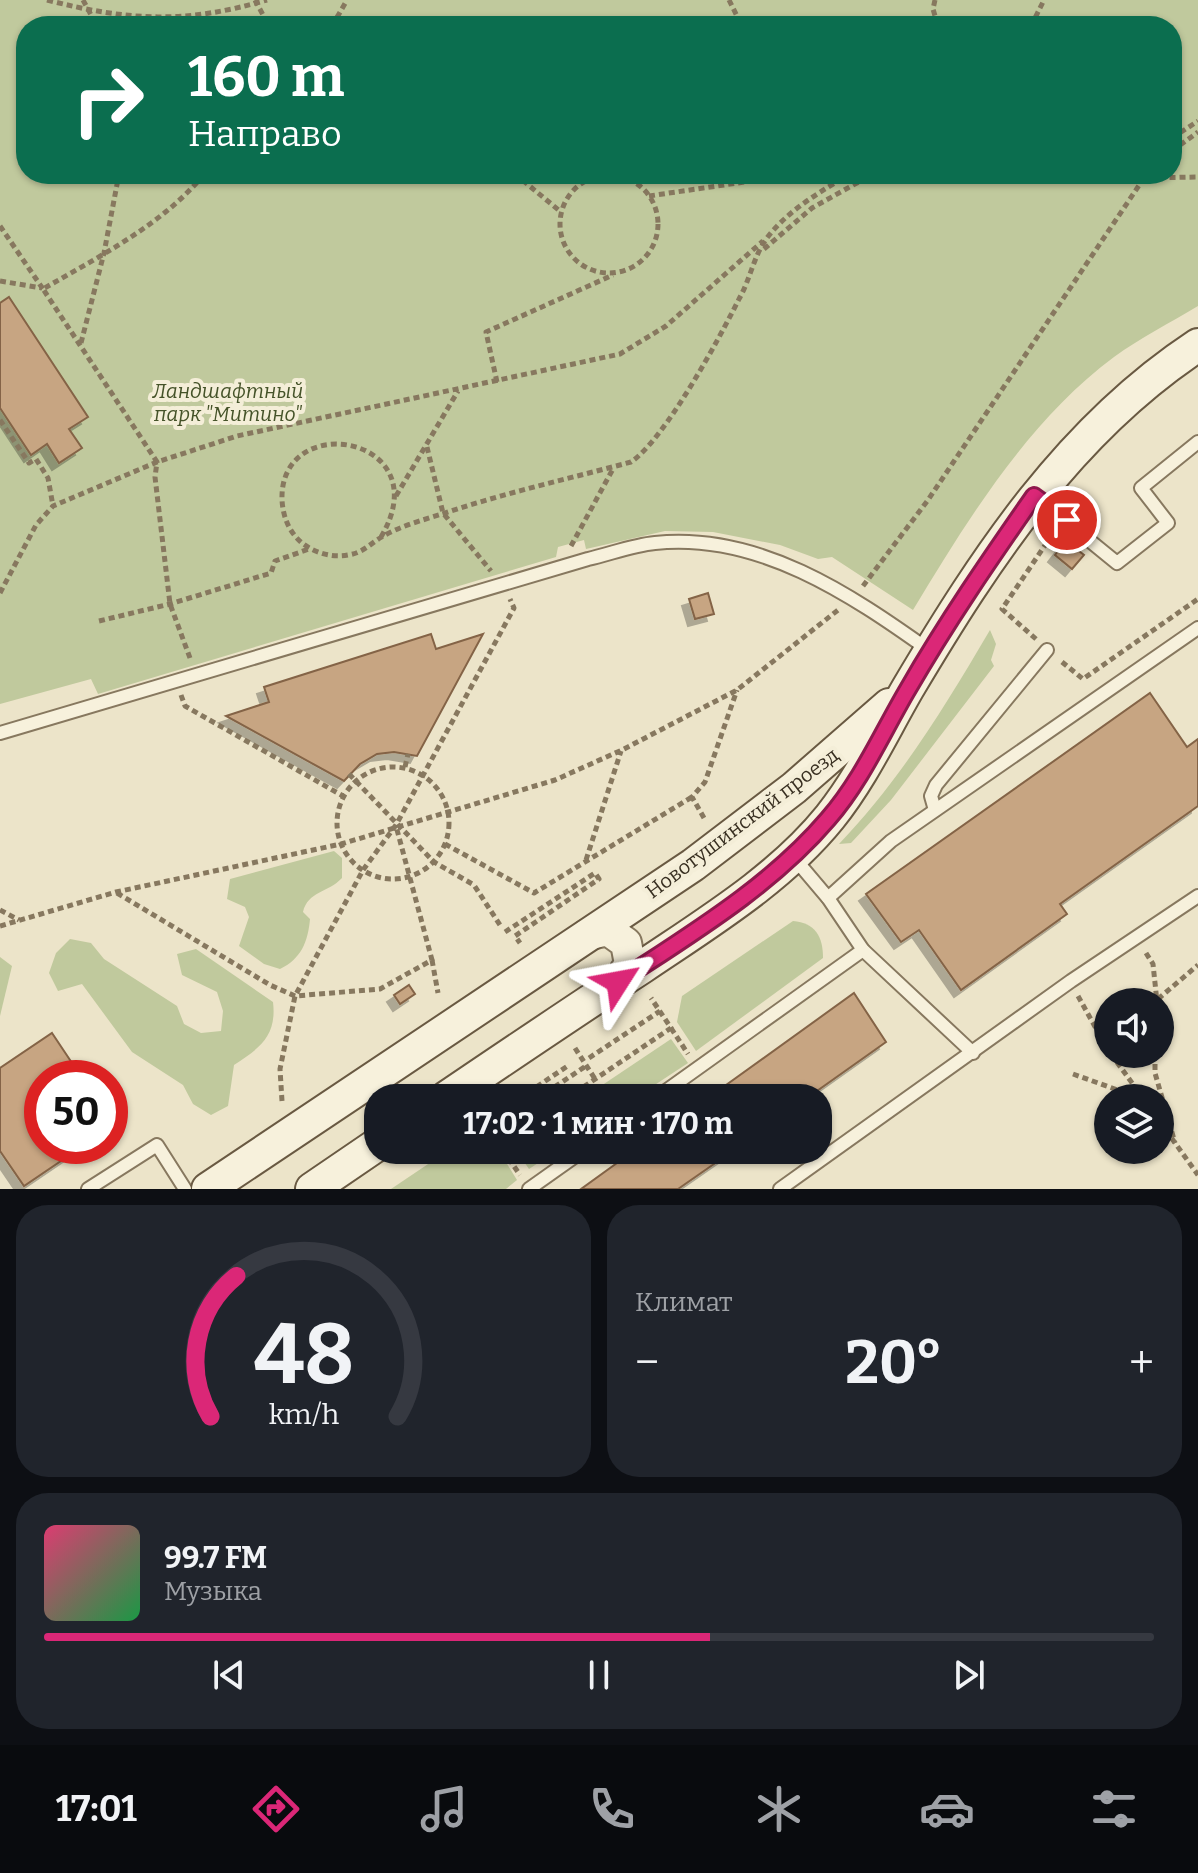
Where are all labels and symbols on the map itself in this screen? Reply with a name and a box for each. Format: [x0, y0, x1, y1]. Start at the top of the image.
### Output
park label: Ландшафтный парк "Митино" [152, 379, 303, 426]
pin [1033, 486, 1101, 554]
street label: Новотушинский проезд [641, 743, 843, 903]
position arrow [576, 940, 660, 1024]
speed limit sign: 50 [24, 1060, 128, 1164]

